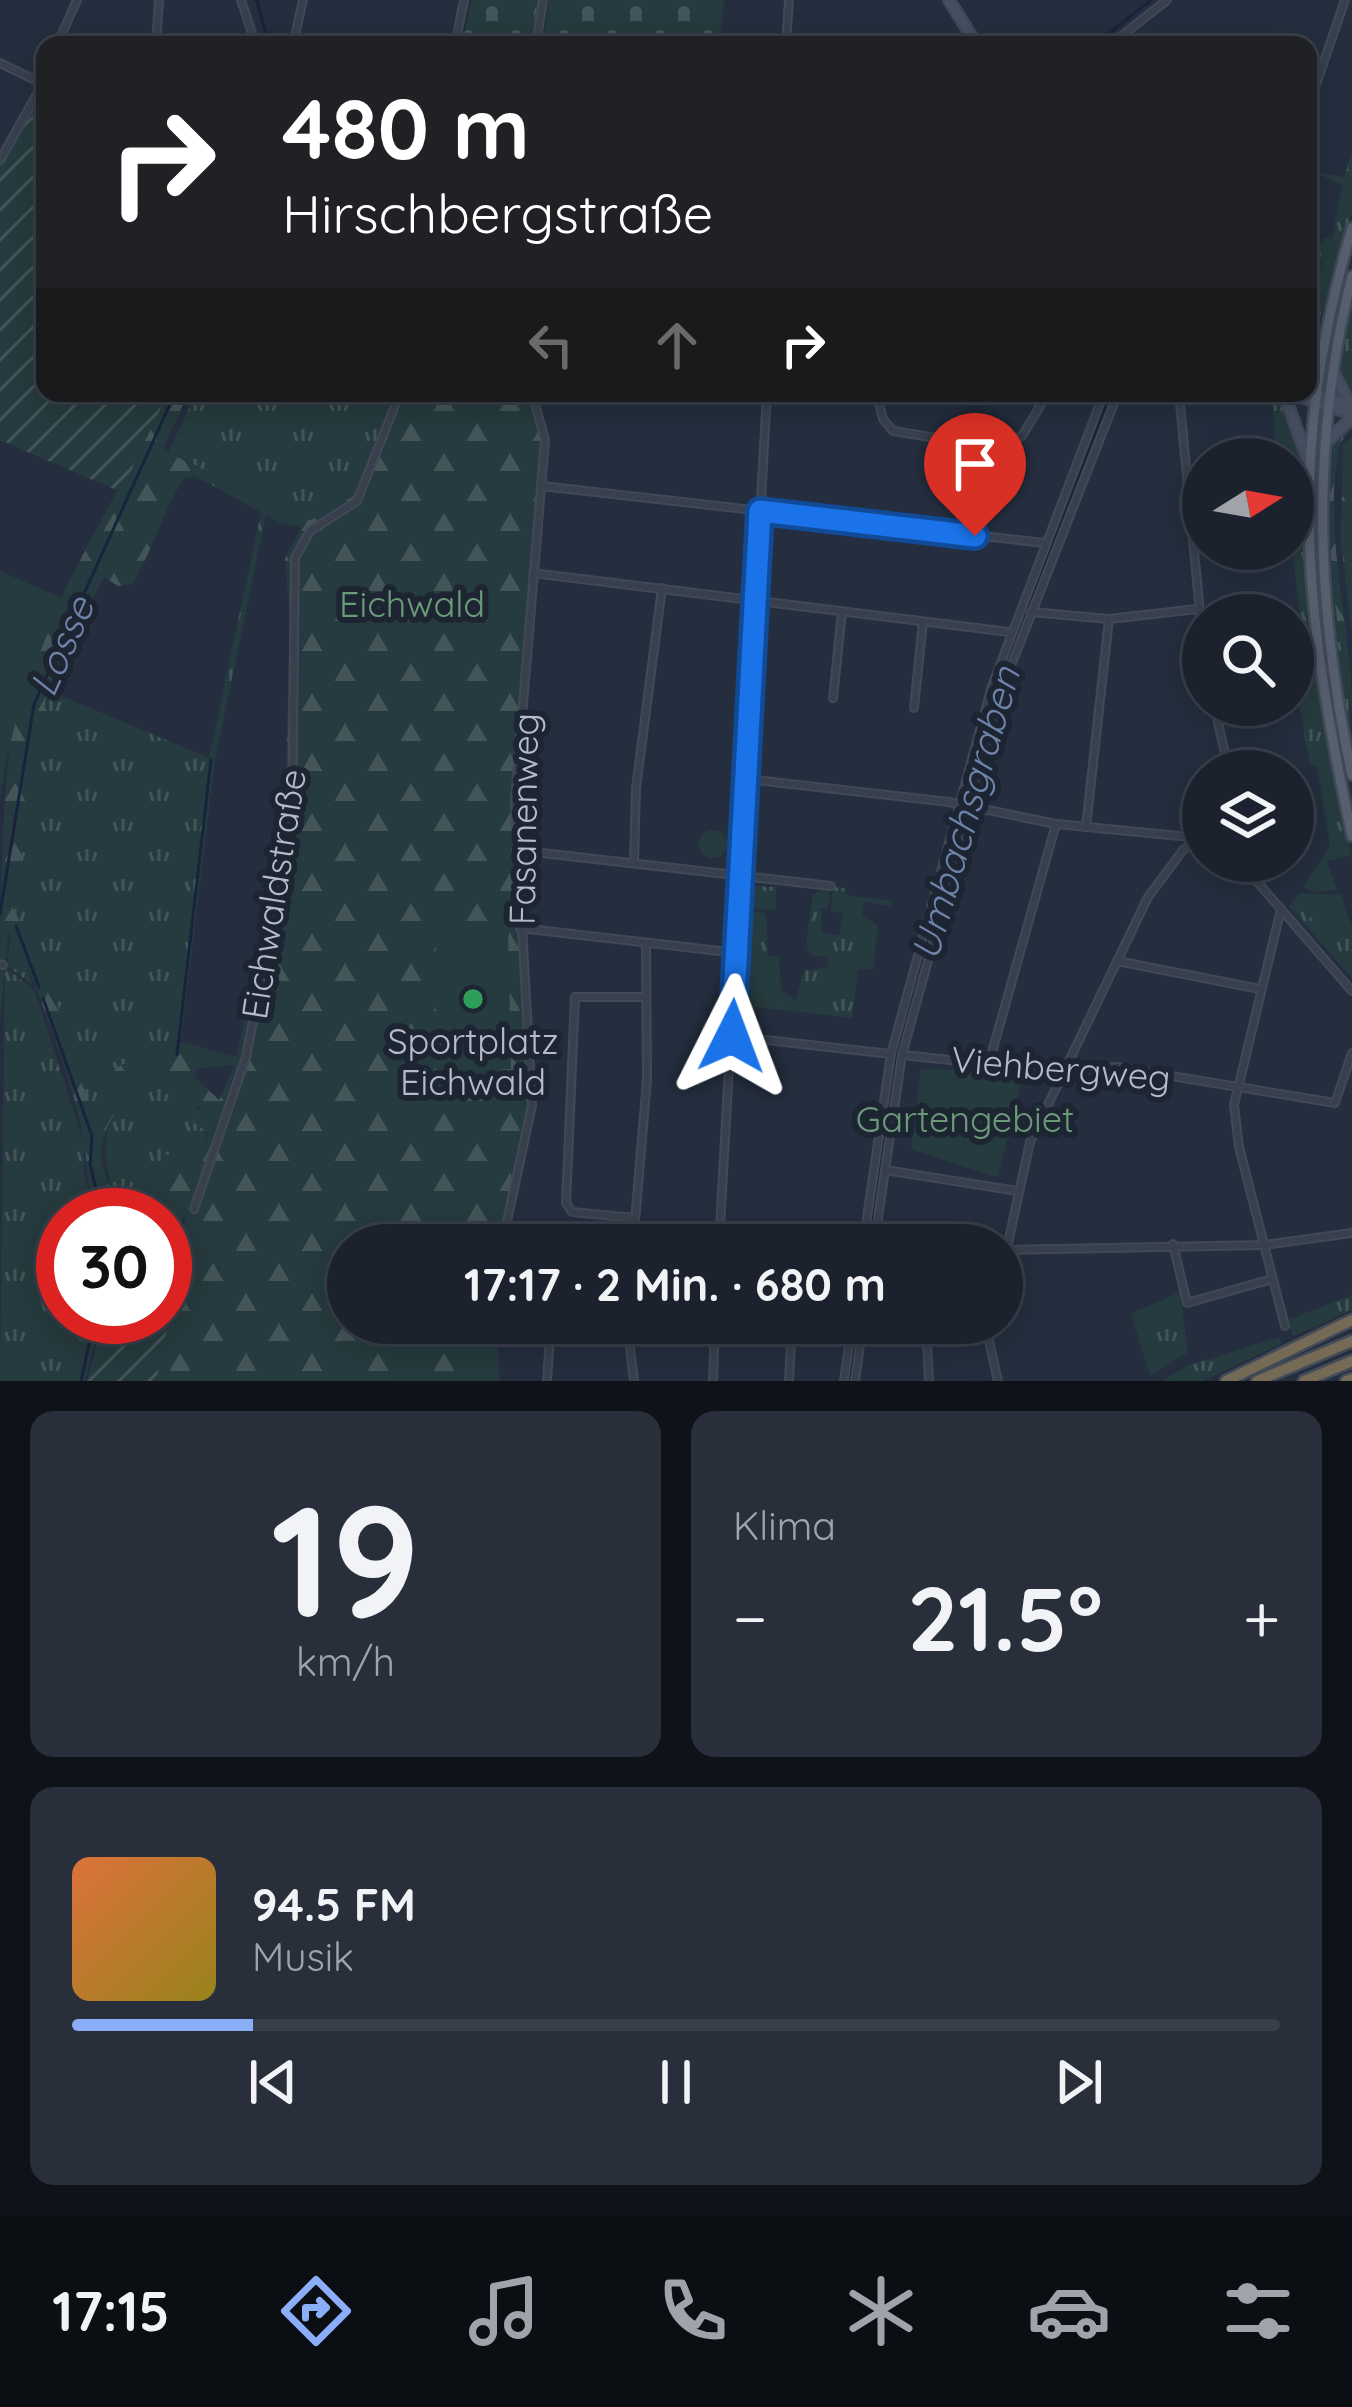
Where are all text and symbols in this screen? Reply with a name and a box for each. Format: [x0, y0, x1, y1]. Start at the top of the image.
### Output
text: 480 m [282, 75, 530, 180]
icon: right [84, 84, 240, 240]
text: Hirschbergstraße [282, 179, 713, 247]
icon: left [518, 312, 584, 378]
icon: ahead [644, 312, 710, 378]
icon: right [770, 312, 836, 378]
pin [924, 413, 1026, 536]
icon: arrive [942, 431, 1008, 497]
north arrow [1182, 438, 1314, 570]
map controls [1182, 438, 1314, 882]
park label: Eichwald [339, 581, 485, 626]
water label: Losse [18, 587, 105, 703]
button: search [1182, 594, 1314, 726]
water label: Umbachsgraben [900, 660, 1031, 965]
street label: Fasanenweg [499, 713, 547, 925]
button: layers [1182, 750, 1314, 882]
street label: Eichwaldstraße [231, 766, 315, 1022]
position arrow [669, 973, 795, 1099]
marker: Sportplatz Eichwald [460, 986, 486, 1012]
place label: Sportplatz Eichwald [387, 1018, 559, 1104]
street label: Viehbergweg [949, 1036, 1173, 1100]
park label: Gartengebiet [856, 1096, 1074, 1141]
speed limit sign: 30 [36, 1188, 192, 1344]
text: 17:17 · 2 Min. · 680 m [464, 1256, 886, 1312]
text: 19 [271, 1461, 420, 1656]
text: Klima [733, 1501, 836, 1550]
text: 21.5° [907, 1561, 1103, 1674]
text: − [733, 1576, 767, 1659]
text: + [1243, 1576, 1280, 1659]
text: km/h [296, 1637, 395, 1686]
text: 94.5 FM [252, 1876, 416, 1932]
text: Musik [252, 1932, 354, 1981]
icon: previous [240, 2049, 306, 2115]
icon: pause [643, 2049, 709, 2115]
icon: next [1046, 2049, 1112, 2115]
icon: directions [274, 2269, 358, 2353]
icon: music [462, 2269, 546, 2353]
icon: phone [651, 2269, 735, 2353]
icon: climate [839, 2269, 923, 2353]
icon: car [1027, 2269, 1111, 2353]
icon: filters [1216, 2269, 1300, 2353]
text: 17:15 [52, 2277, 170, 2345]

